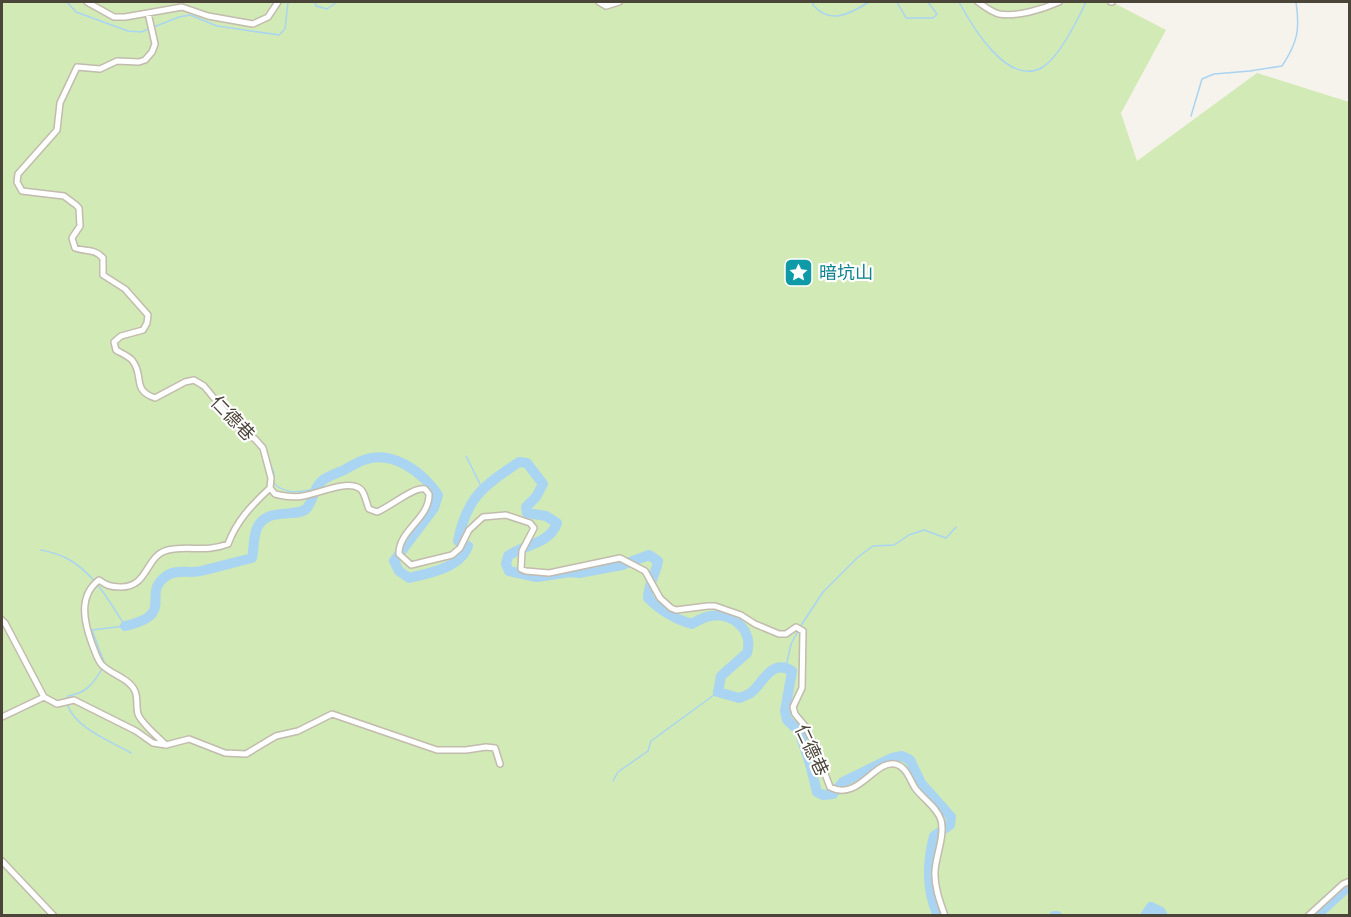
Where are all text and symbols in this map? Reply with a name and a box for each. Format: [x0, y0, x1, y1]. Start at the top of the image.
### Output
place icon: 暗坑山 [782, 256, 814, 288]
place label: 暗坑山 [819, 262, 873, 283]
street label: 仁德巷 [207, 391, 259, 445]
street label: 仁德巷 [791, 721, 833, 779]

